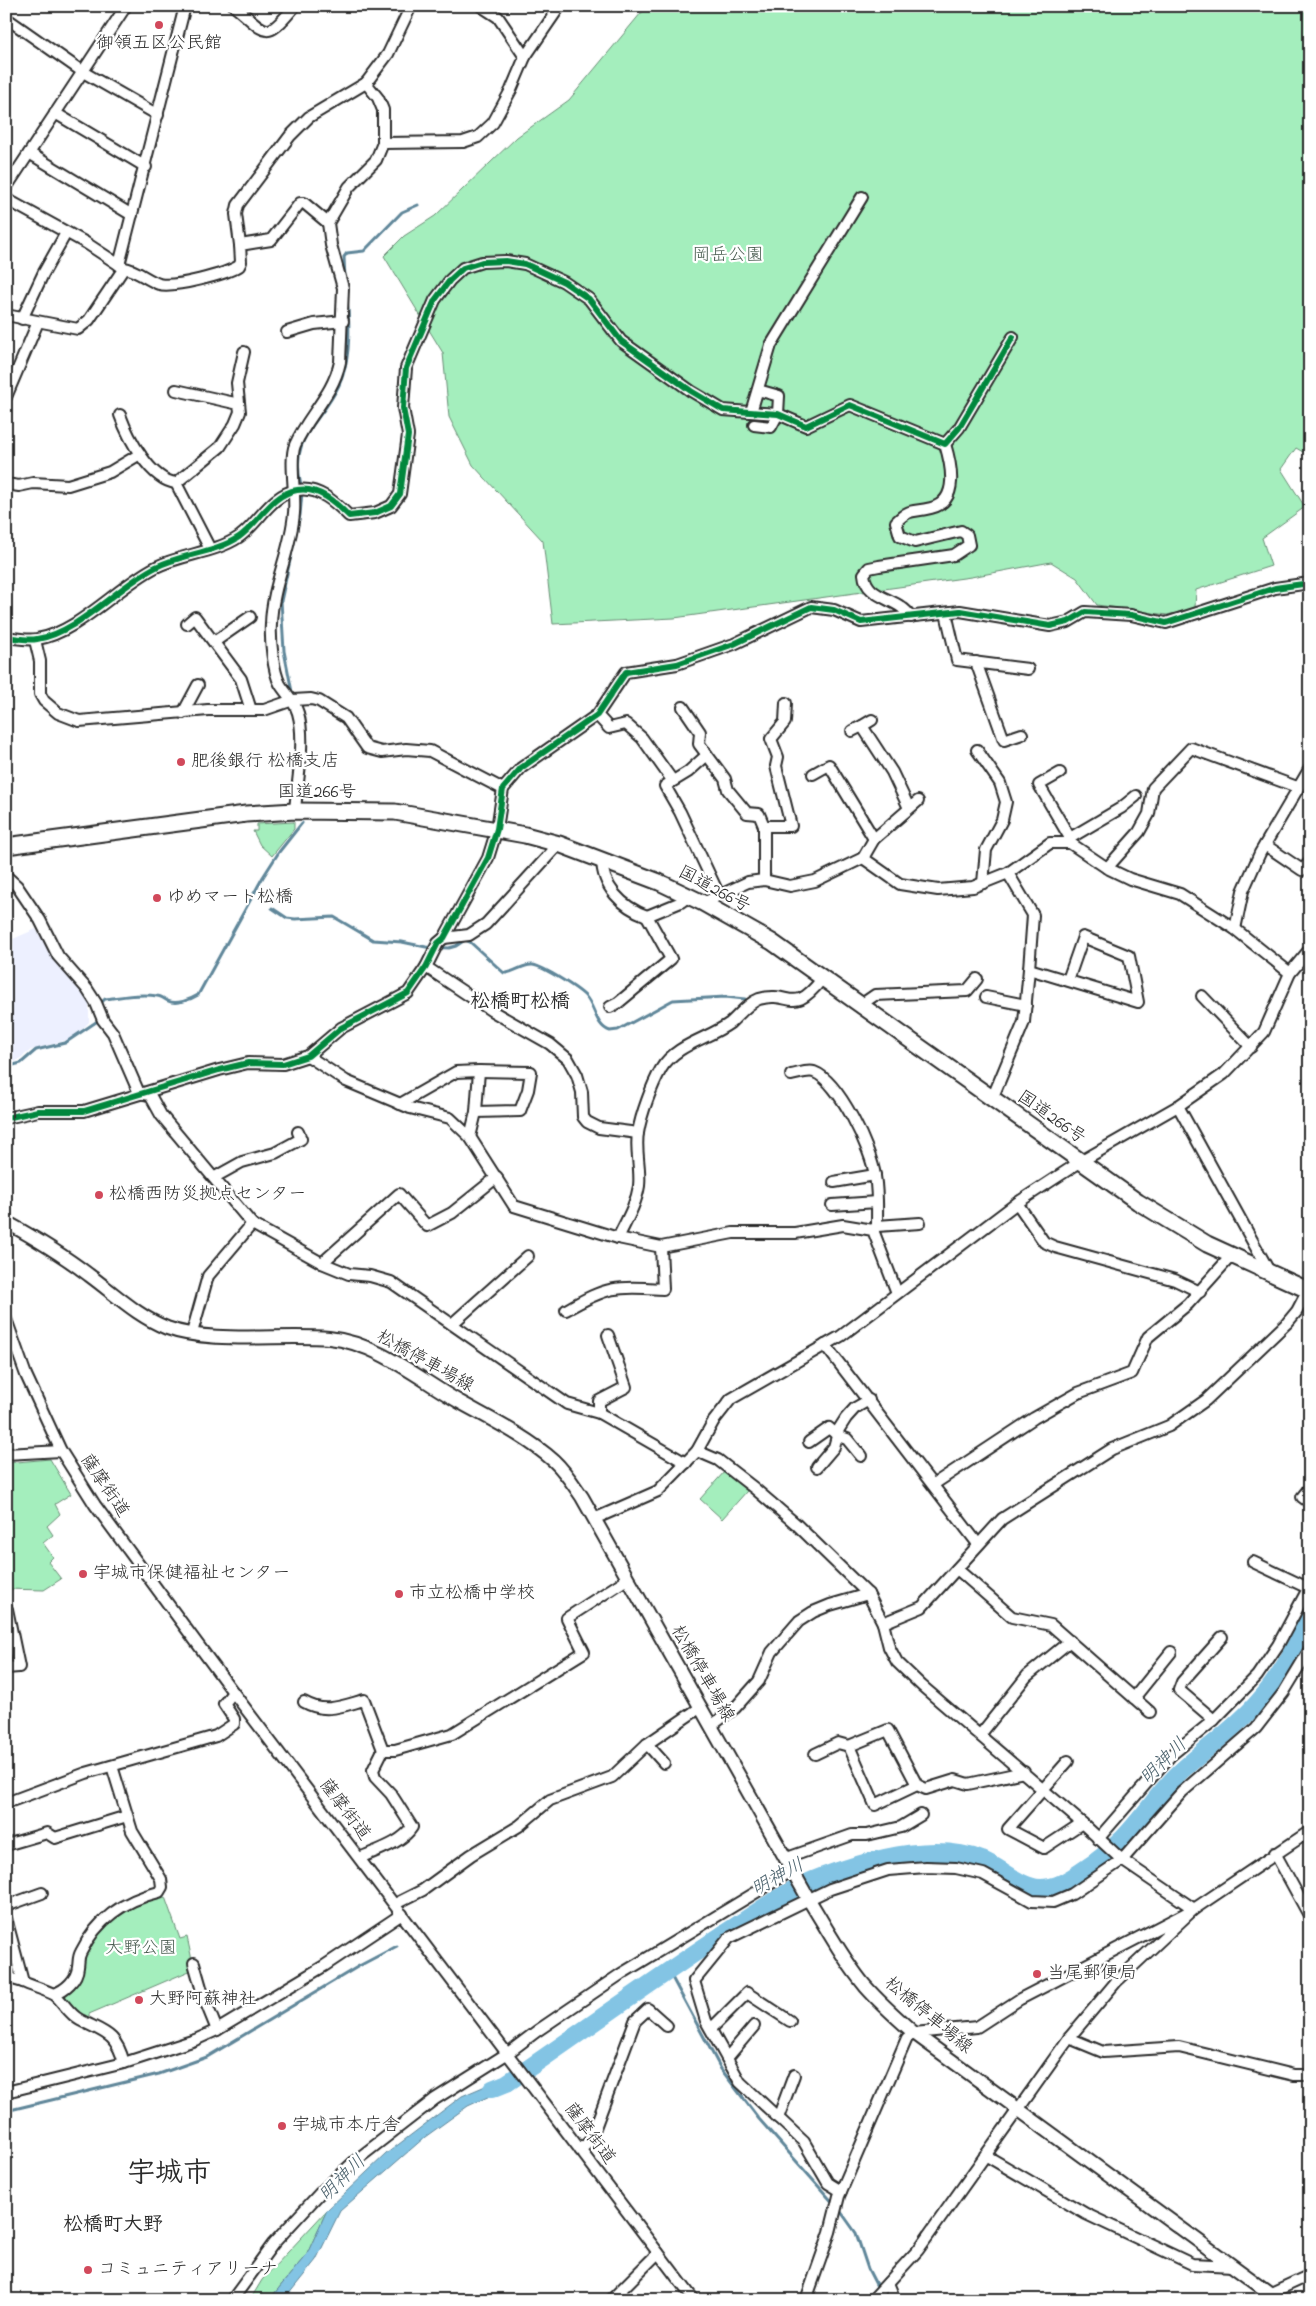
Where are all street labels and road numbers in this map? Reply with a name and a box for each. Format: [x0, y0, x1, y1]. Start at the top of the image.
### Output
street label: 国道266号 [278, 780, 356, 806]
street label: 国道266号 [673, 860, 755, 920]
street label: 国道266号 [1011, 1085, 1091, 1151]
street label: 松橋停車場線 [371, 1324, 479, 1400]
street label: 薩摩街道 [73, 1449, 135, 1523]
street label: 松橋停車場線 [664, 1621, 740, 1727]
street label: 薩摩街道 [312, 1773, 376, 1847]
street label: 松橋停車場線 [878, 1971, 978, 2061]
street label: 薩摩街道 [557, 2097, 621, 2171]

